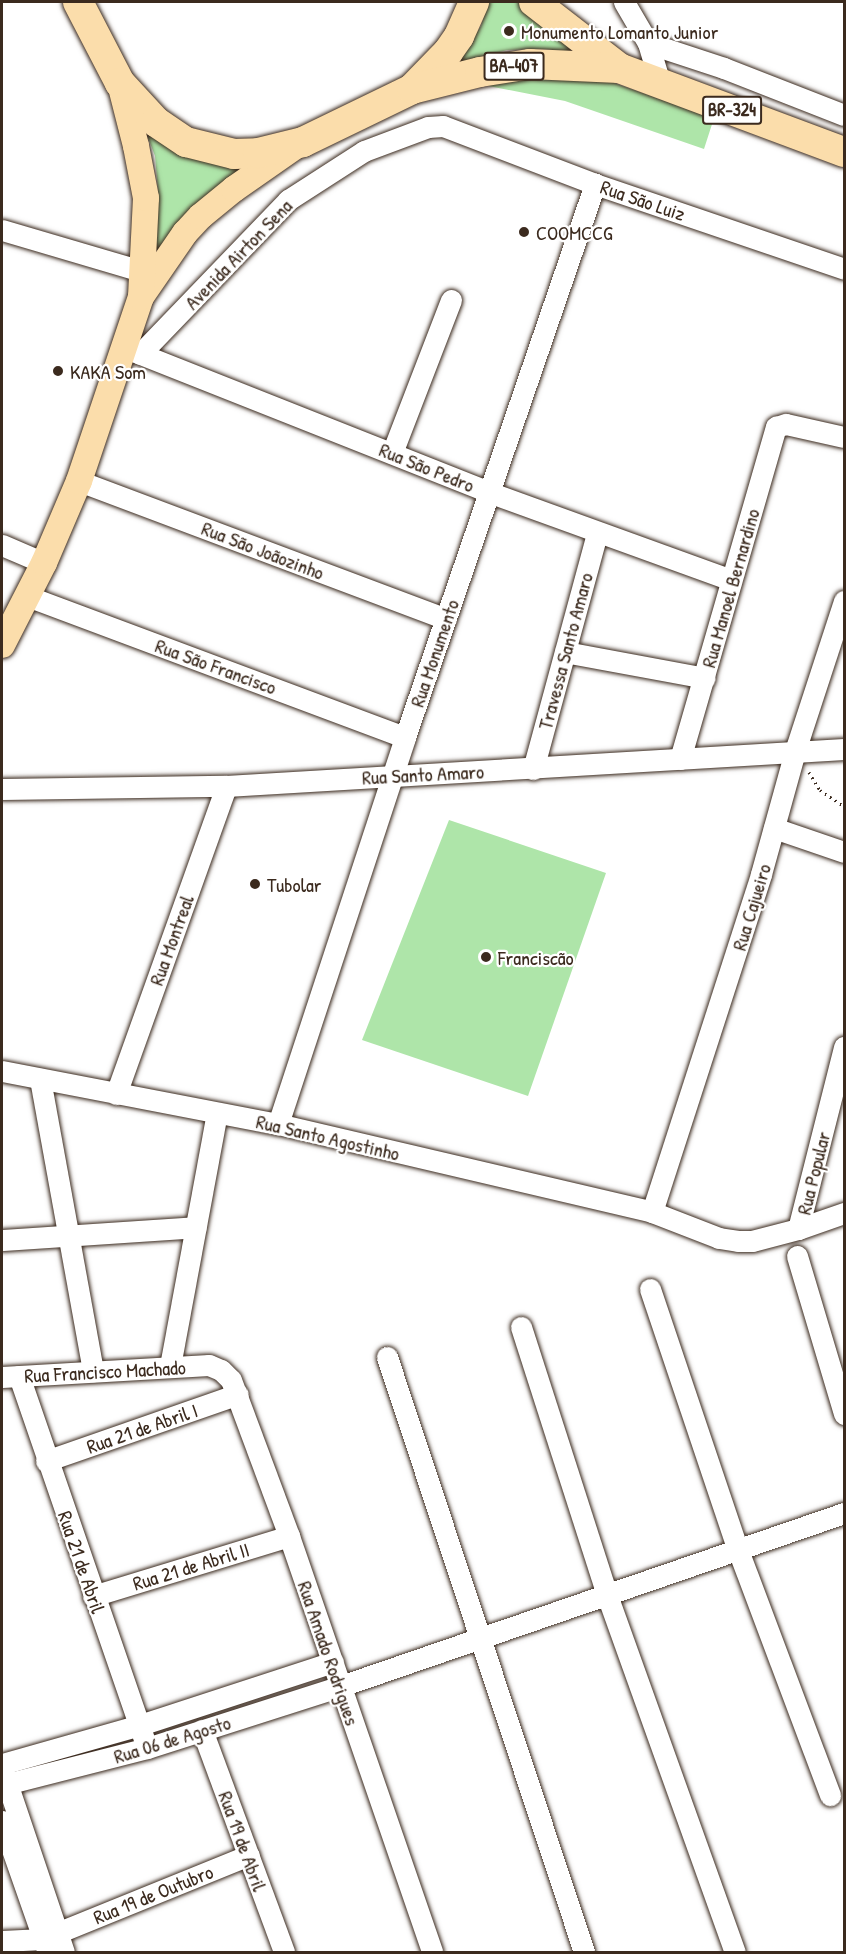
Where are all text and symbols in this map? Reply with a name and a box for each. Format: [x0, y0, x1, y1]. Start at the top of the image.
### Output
place label: Monumento Lomanto Junior [521, 19, 718, 43]
marker: Monumento Lomanto Junior [502, 24, 516, 38]
road number: BA-407 [482, 51, 546, 81]
road number: BR-324 [702, 95, 762, 125]
street label: Rua São Luiz [598, 174, 688, 226]
street label: Avenida Airton Sena [179, 194, 297, 314]
place label: COOMCCG [536, 220, 613, 244]
marker: COOMCCG [517, 225, 531, 239]
place label: KAKA Som [70, 359, 146, 383]
marker: KAKA Som [51, 364, 65, 378]
street label: Rua São Pedro [376, 437, 478, 497]
street label: Rua Manoel Bernardino [696, 506, 764, 670]
street label: Rua São Joãozinho [198, 516, 328, 584]
street label: Travessa Santo Amaro [533, 570, 597, 732]
street label: Rua Monumento [404, 596, 464, 710]
street label: Rua São Francisco [152, 633, 280, 699]
street label: Rua Santo Amaro [361, 759, 485, 789]
street label: Rua Cajueiro [726, 861, 776, 953]
place label: Tubolar [267, 872, 322, 896]
marker: Tubolar [248, 877, 262, 891]
street label: Rua Montreal [144, 892, 198, 988]
place label: Franciscão [498, 945, 574, 969]
marker: Franciscão [479, 950, 493, 964]
street label: Rua Santo Agostinho [254, 1109, 402, 1165]
street label: Rua Popular [791, 1129, 835, 1217]
street label: Rua Francisco Machado [24, 1355, 186, 1387]
street label: Rua 21 de Abril I [83, 1398, 201, 1458]
street label: Rua 21 de Abril [53, 1508, 111, 1616]
street label: Rua 21 de Abril II [130, 1537, 252, 1595]
street label: Rua Amado Rodrigues [293, 1578, 365, 1728]
street label: Rua 06 de Agosto [111, 1710, 233, 1768]
street label: Rua 19 de Abril [214, 1788, 272, 1894]
street label: Rua 19 de Outubro [90, 1859, 216, 1929]

